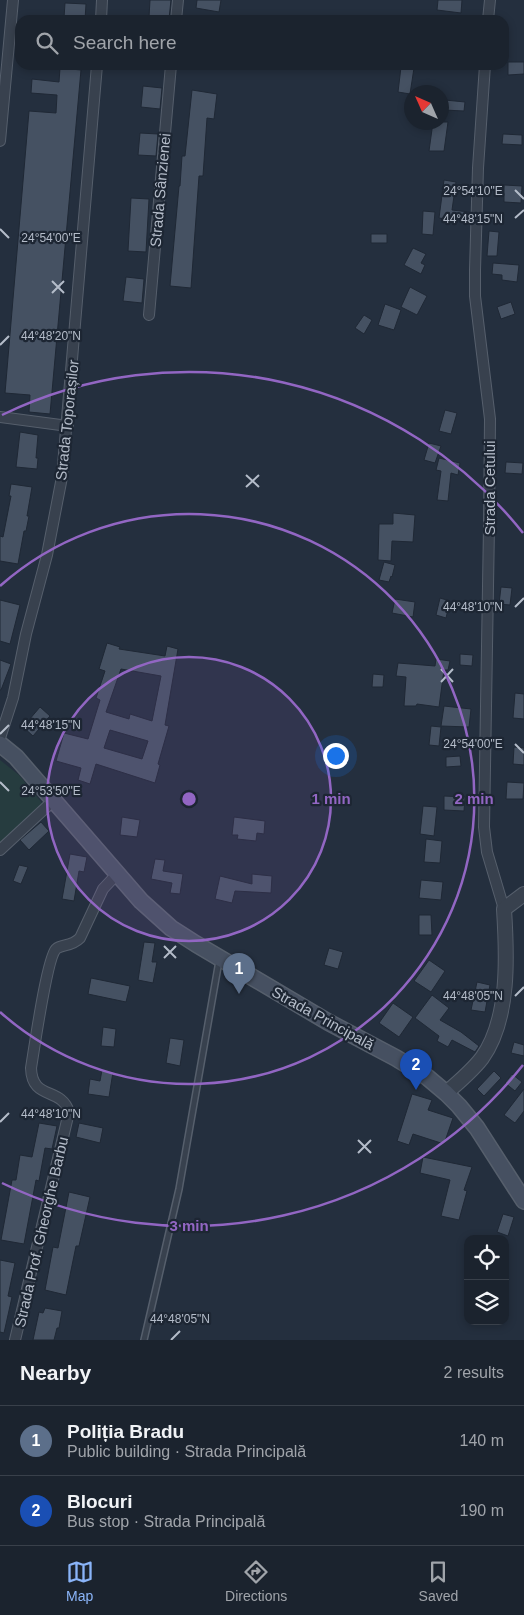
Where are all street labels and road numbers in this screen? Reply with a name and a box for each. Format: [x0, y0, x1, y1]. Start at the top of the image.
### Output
street label: Strada Sânzienei [147, 132, 173, 248]
street label: Strada Toporașilor [52, 359, 82, 481]
street label: Strada Cetului [481, 440, 498, 536]
street label: Strada Principală [269, 983, 378, 1053]
street label: Strada Prof. Gheorghe Barbu [11, 1135, 71, 1329]

